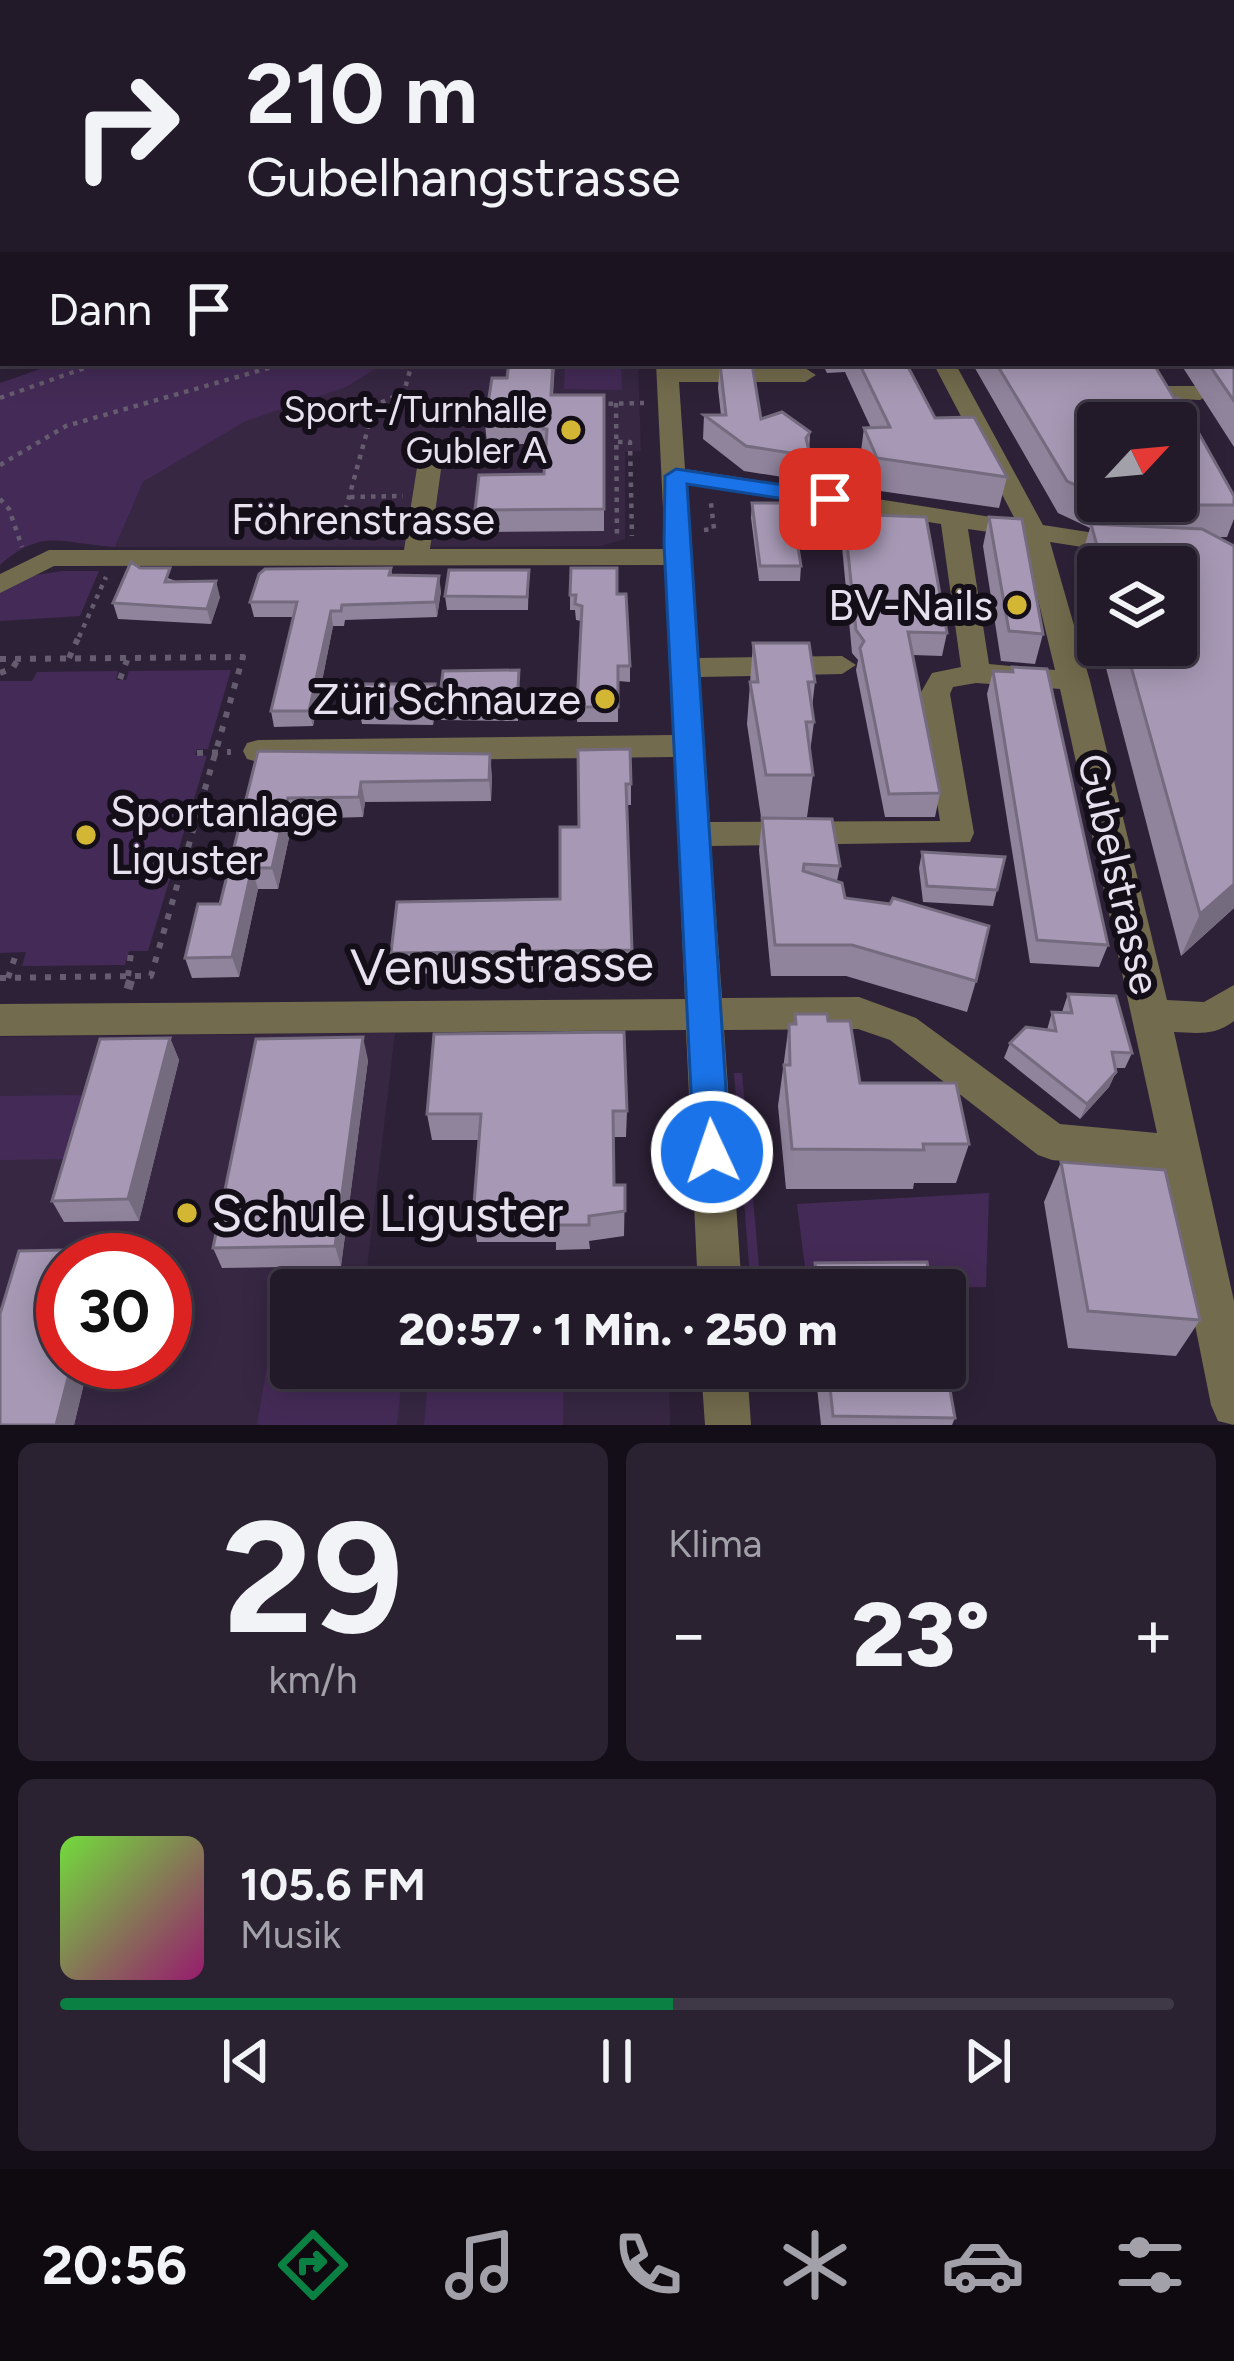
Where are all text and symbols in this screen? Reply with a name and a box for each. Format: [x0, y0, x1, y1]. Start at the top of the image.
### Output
text: 210 m [246, 43, 478, 144]
icon: right [48, 48, 204, 204]
text: Gubelhangstrasse [246, 145, 681, 210]
icon: arrive [176, 276, 242, 342]
text: Dann [48, 282, 152, 336]
place label: Sport-/Turnhalle Gubler A [283, 388, 548, 472]
north arrow [1077, 402, 1197, 522]
map controls [1077, 402, 1197, 666]
marker: Sport-/Turnhalle Gubler A [558, 417, 584, 443]
pin [779, 448, 881, 550]
icon: arrive [797, 466, 863, 532]
street label: Föhrenstrasse [231, 494, 495, 545]
button: layers [1077, 546, 1197, 666]
place label: BV-Nails [828, 580, 993, 631]
marker: BV-Nails [1004, 592, 1030, 618]
place label: Züri Schnauze [313, 674, 581, 725]
marker: Züri Schnauze [592, 686, 618, 712]
street label: Gubelstrasse [1067, 749, 1171, 999]
place label: Sportanlage Liguster [110, 786, 338, 885]
marker: Sportanlage Liguster [73, 822, 99, 848]
street label: Venusstrasse [350, 932, 654, 998]
position arrow [649, 1089, 775, 1215]
place label: Schule Liguster [211, 1183, 563, 1244]
marker: Schule Liguster [174, 1200, 200, 1226]
speed limit sign: 30 [36, 1233, 192, 1389]
text: 20:57 · 1 Min. · 250 m [399, 1302, 837, 1356]
text: 29 [223, 1484, 403, 1671]
text: Klima [668, 1520, 763, 1567]
text: 23° [852, 1580, 990, 1689]
text: − [668, 1594, 709, 1674]
text: + [1133, 1594, 1174, 1674]
text: km/h [268, 1656, 358, 1703]
text: 105.6 FM [240, 1857, 426, 1911]
text: Musik [240, 1911, 341, 1958]
icon: previous [213, 2028, 279, 2094]
icon: pause [584, 2028, 650, 2094]
icon: next [955, 2028, 1021, 2094]
icon: directions [271, 2223, 355, 2307]
icon: music [438, 2223, 522, 2307]
icon: phone [606, 2223, 690, 2307]
icon: climate [773, 2223, 857, 2307]
icon: car [941, 2223, 1025, 2307]
icon: filters [1108, 2223, 1192, 2307]
text: 20:56 [42, 2233, 187, 2298]

